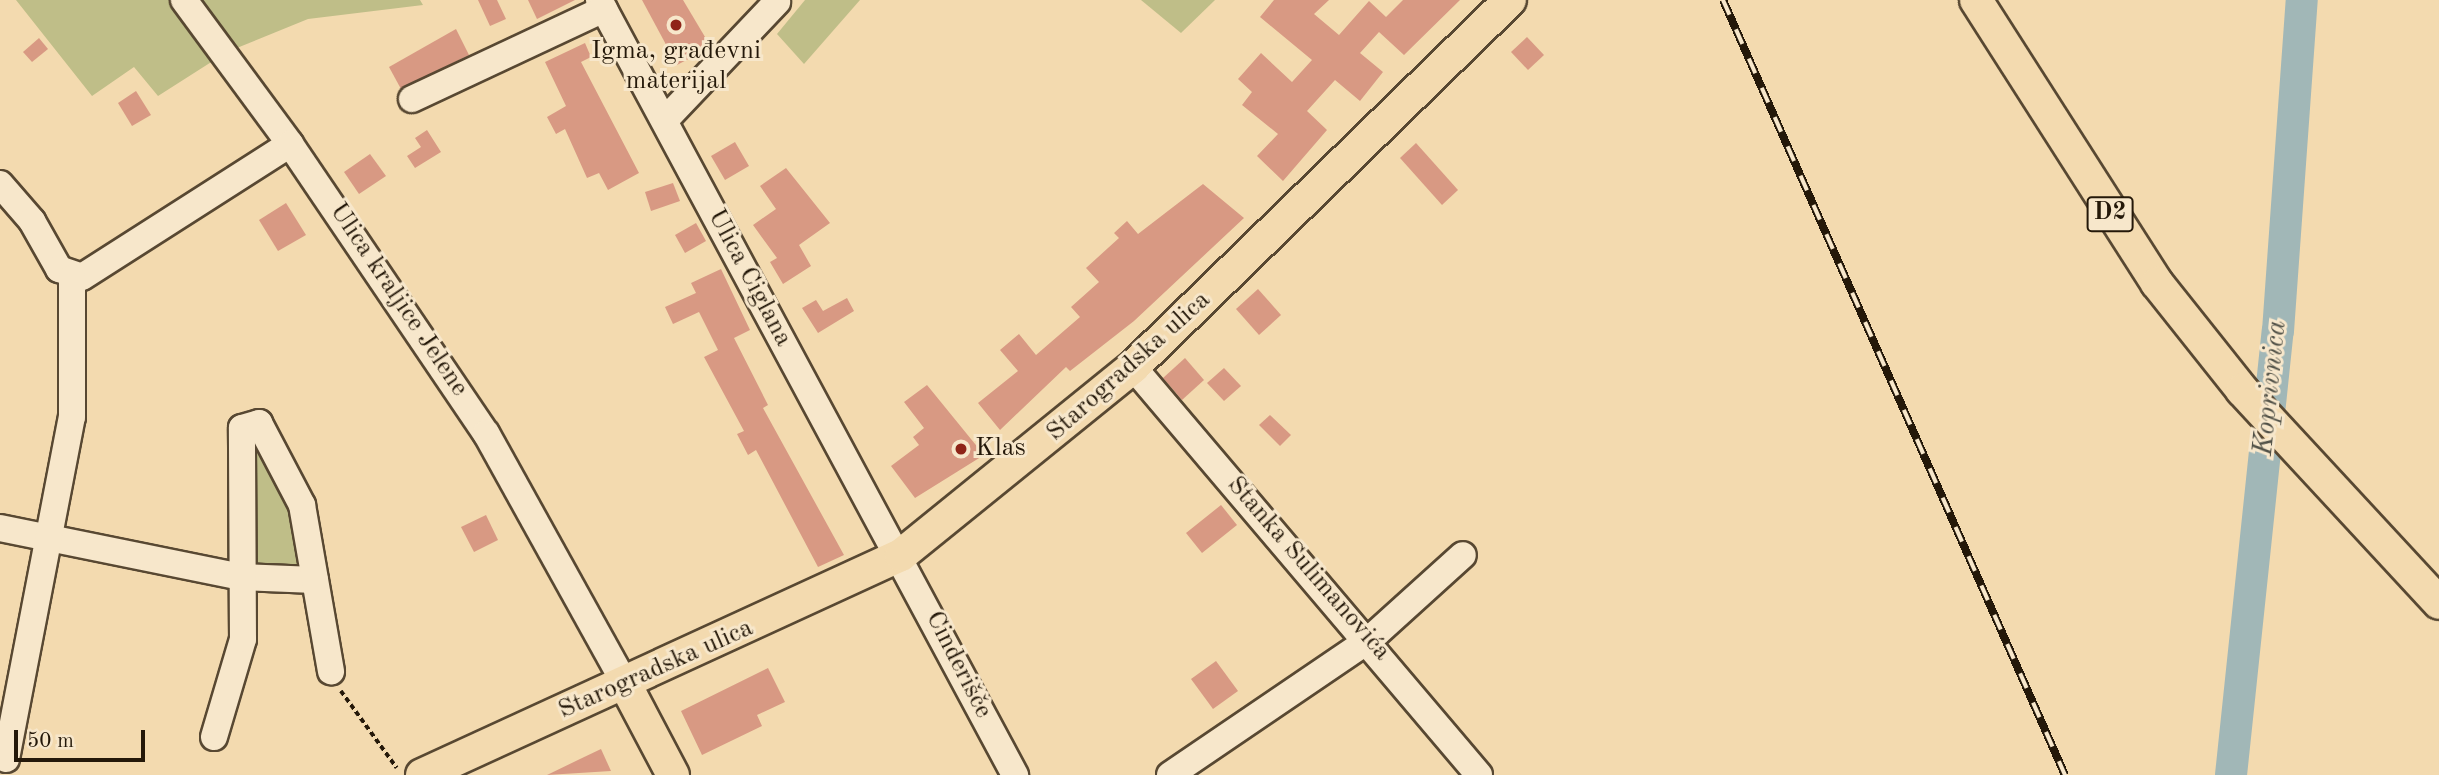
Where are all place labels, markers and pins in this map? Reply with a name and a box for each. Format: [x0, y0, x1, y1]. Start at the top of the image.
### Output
marker: Igma, građevni materijal [668, 17, 684, 33]
place label: Igma, građevni materijal [591, 36, 761, 98]
place label: Klas [975, 433, 1026, 465]
marker: Klas [953, 441, 969, 457]

